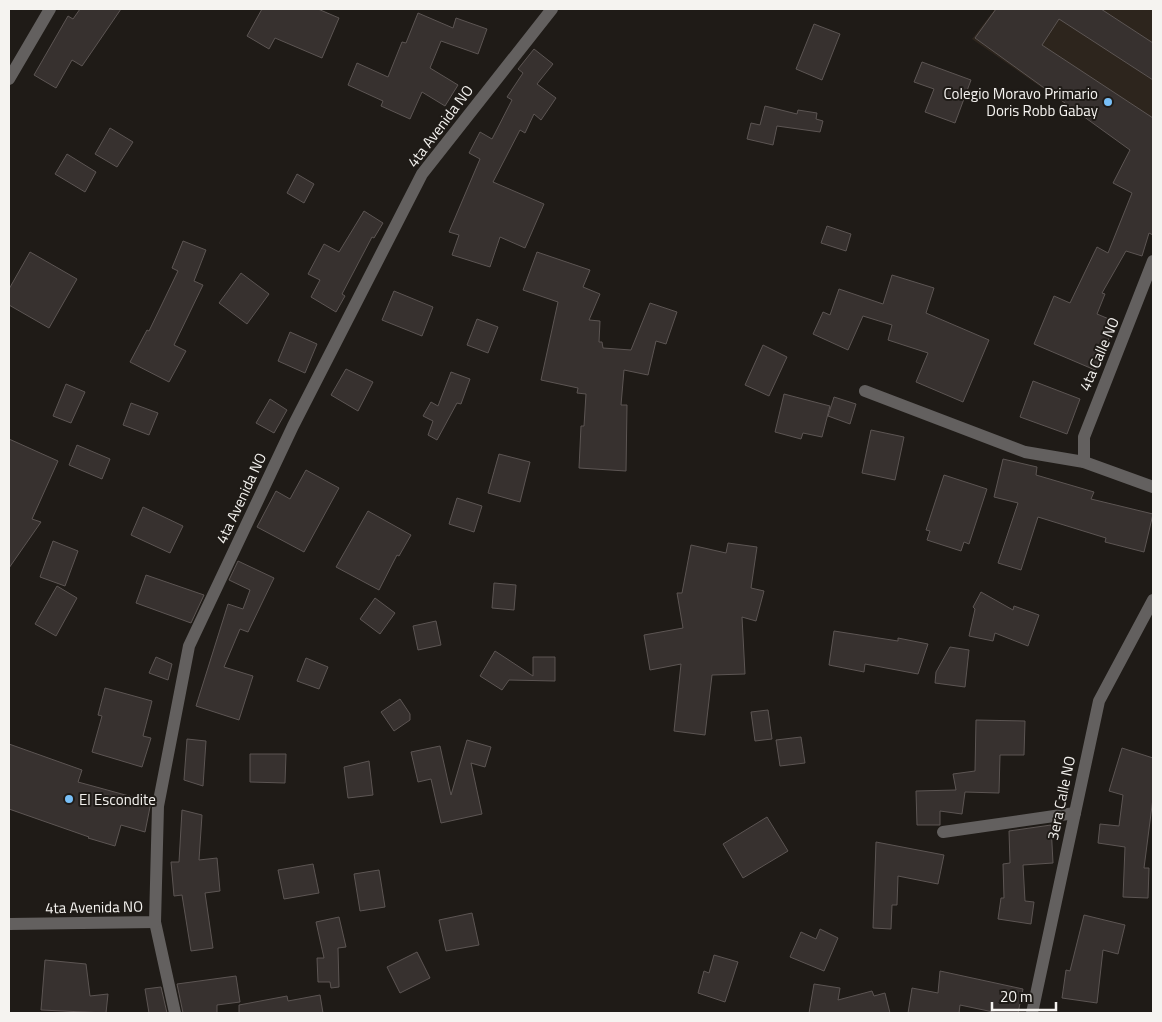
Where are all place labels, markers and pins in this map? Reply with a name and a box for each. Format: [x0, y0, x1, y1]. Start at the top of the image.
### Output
place label: Colegio Moravo Primario Doris Robb Gabay [944, 82, 1098, 122]
marker: Colegio Moravo Primario Doris Robb Gabay [1102, 96, 1114, 108]
place label: El Escondite [79, 788, 156, 811]
marker: El Escondite [63, 793, 75, 805]

